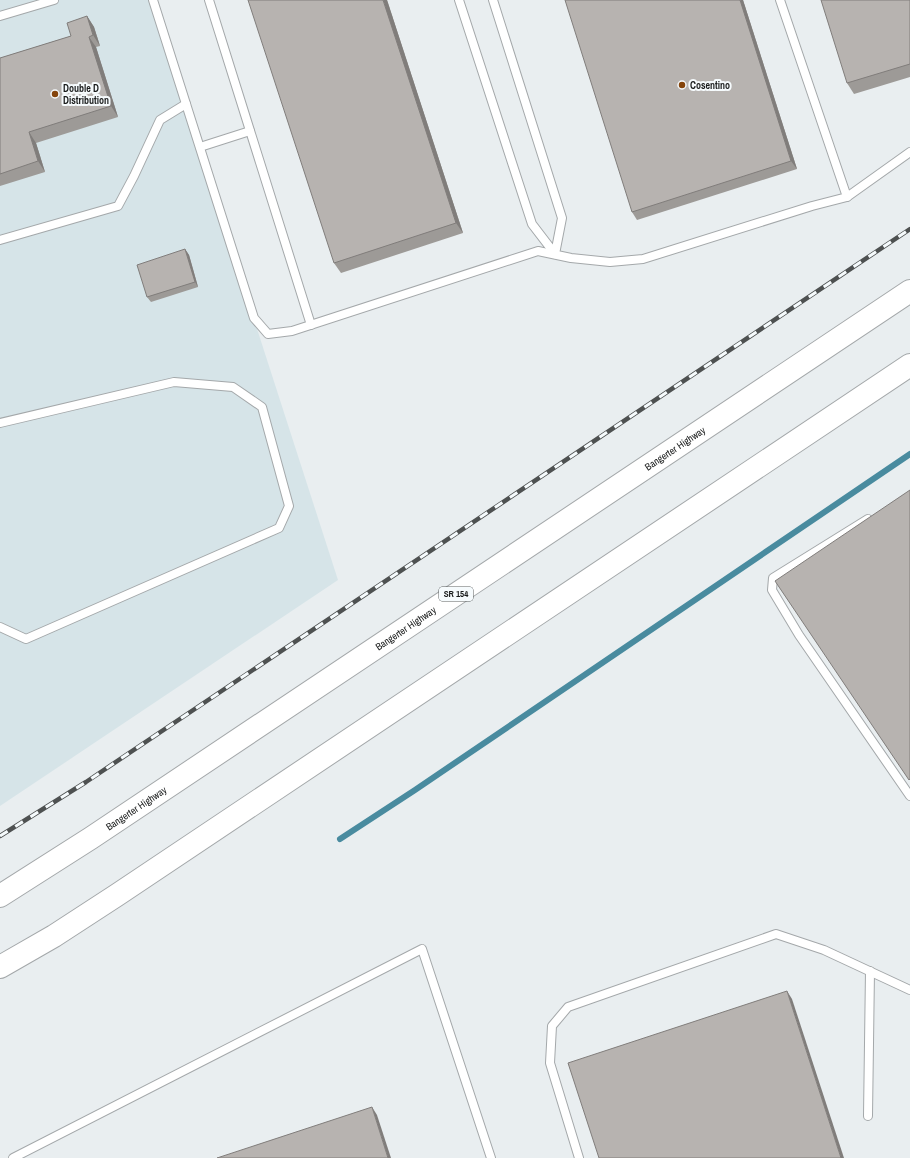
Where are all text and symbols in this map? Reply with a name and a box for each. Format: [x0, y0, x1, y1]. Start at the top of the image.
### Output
place label: Cosentino [690, 79, 730, 92]
marker: Cosentino [677, 80, 687, 90]
place label: Double D Distribution [63, 82, 109, 107]
marker: Double D Distribution [50, 89, 60, 99]
street label: Bangerter Highway [642, 423, 709, 473]
road number: SR 154 [439, 587, 473, 601]
street label: Bangerter Highway [373, 603, 439, 653]
street label: Bangerter Highway [103, 783, 170, 833]

